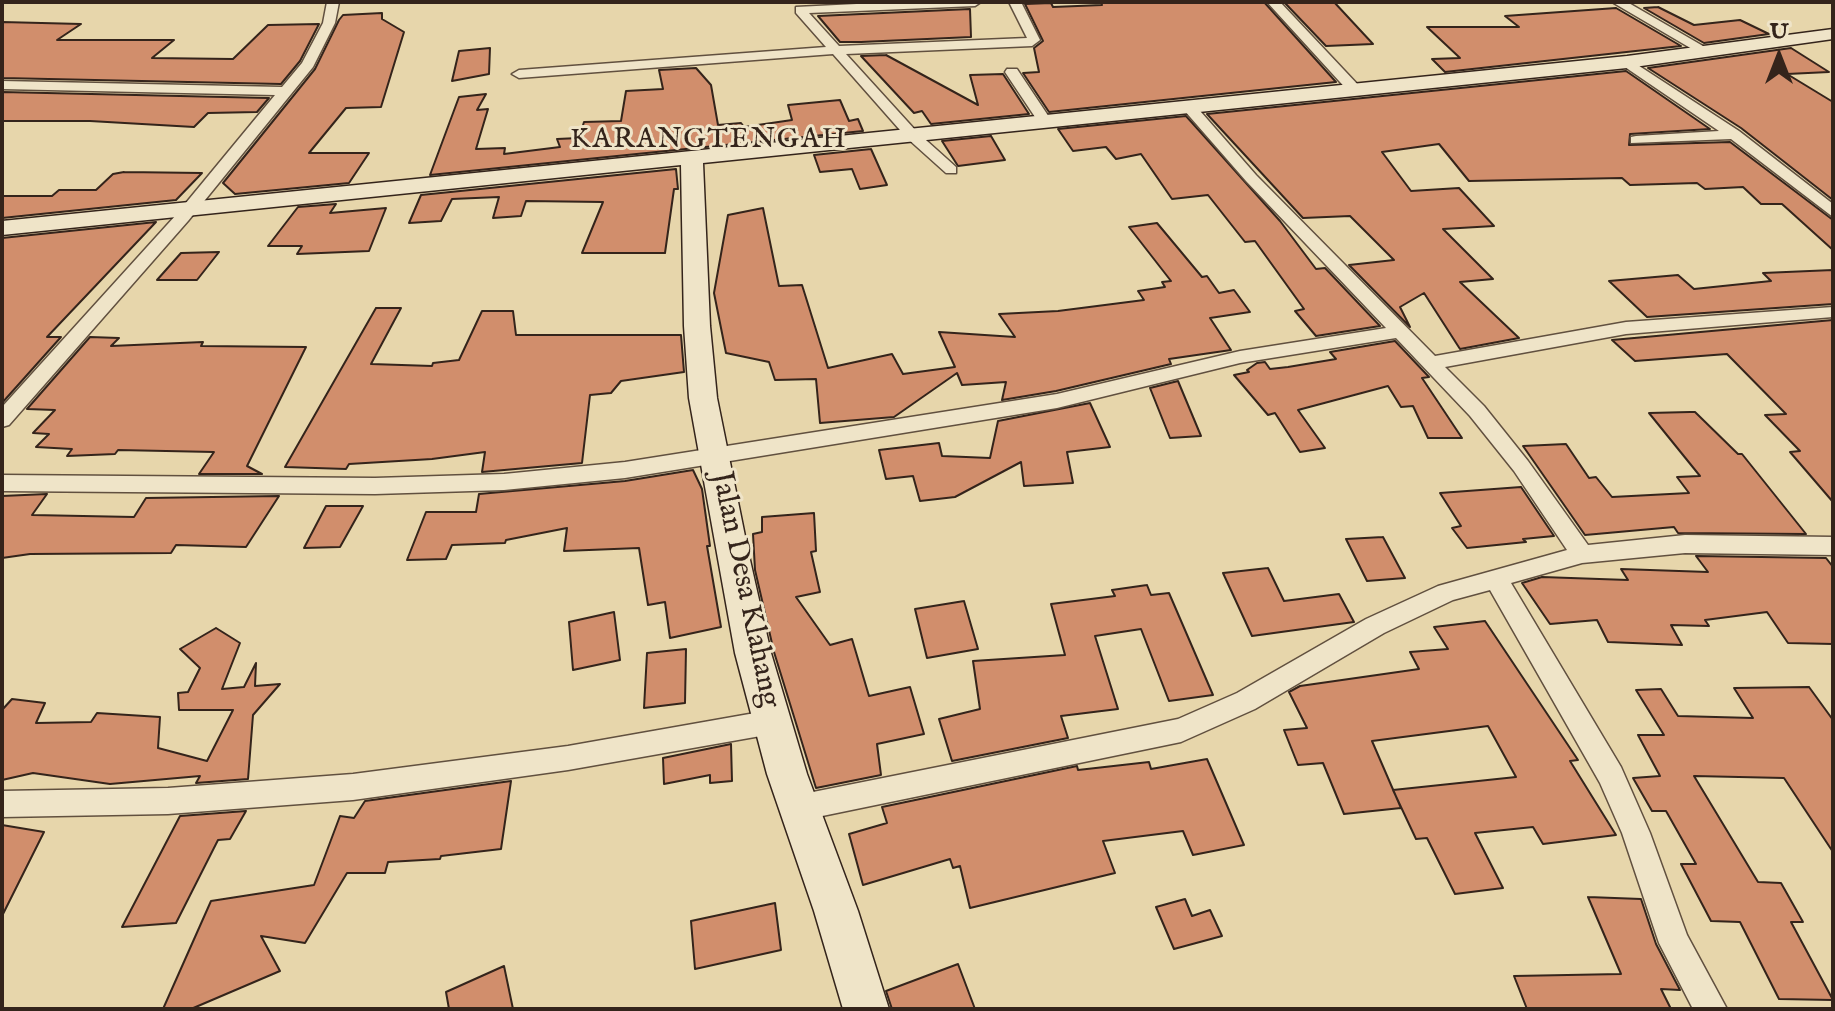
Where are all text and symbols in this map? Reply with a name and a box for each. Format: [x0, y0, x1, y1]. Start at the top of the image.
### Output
north arrow [1739, 16, 1819, 96]
text: U [1770, 18, 1788, 46]
district label: KARANGTENGAH [570, 124, 848, 158]
street label: Jalan Desa Klahang [701, 469, 787, 711]

